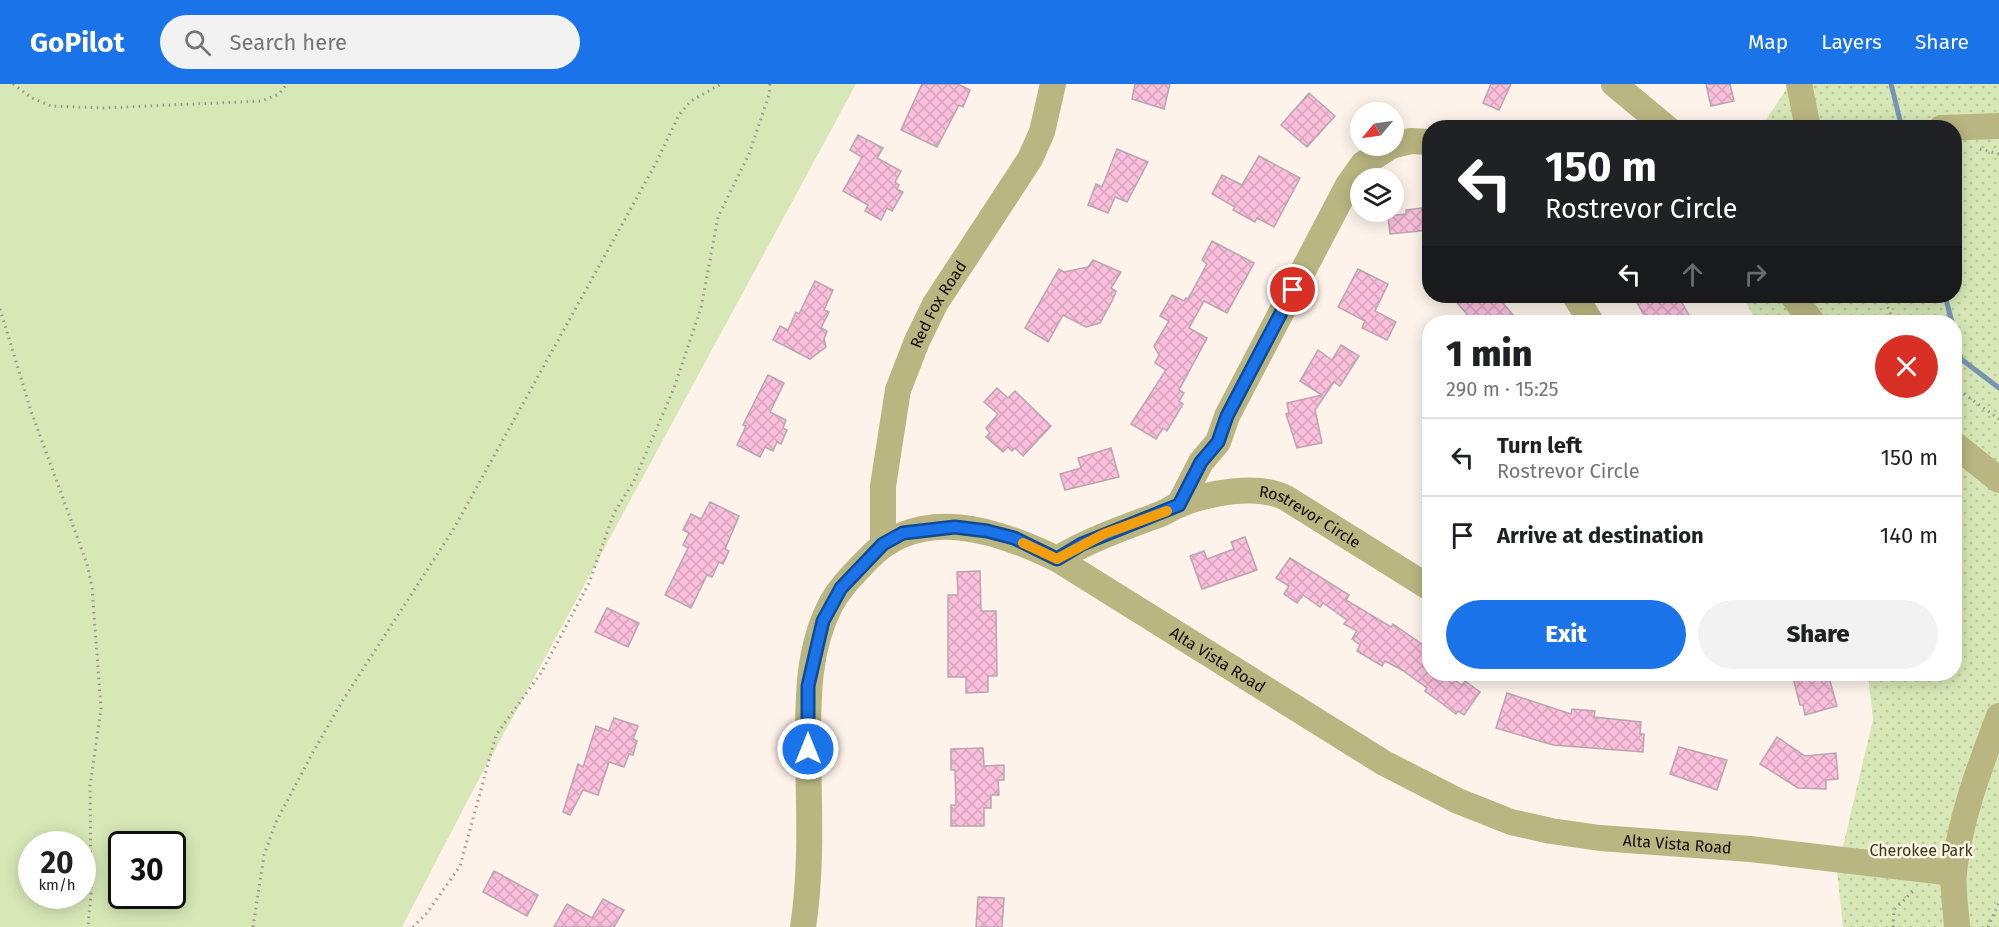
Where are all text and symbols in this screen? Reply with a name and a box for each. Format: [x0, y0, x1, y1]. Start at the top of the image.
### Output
search box [160, 15, 580, 69]
text: GoPilot [30, 26, 124, 59]
icon: search [181, 26, 214, 59]
text: Search here [229, 29, 347, 56]
text: Map [1748, 29, 1788, 55]
text: Layers [1821, 29, 1882, 55]
text: Share [1915, 29, 1969, 55]
north arrow [1350, 102, 1404, 156]
map controls [1350, 102, 1404, 222]
text: 150 m [1545, 142, 1657, 192]
icon: left [1446, 144, 1524, 222]
button: layers [1350, 168, 1404, 222]
text: Rostrevor Circle [1545, 193, 1738, 225]
street label: Red Fox Road [906, 257, 971, 351]
icon: left [1613, 258, 1646, 291]
icon: ahead [1676, 258, 1709, 291]
icon: right [1739, 258, 1772, 291]
pin [1267, 264, 1318, 315]
icon: arrive [1276, 273, 1309, 306]
text: 1 min [1446, 332, 1532, 376]
button: close [1875, 335, 1938, 398]
text: 290 m · 15:25 [1446, 377, 1559, 401]
text: Turn left [1497, 432, 1582, 459]
icon: left [1446, 441, 1479, 474]
text: 150 m [1880, 444, 1938, 471]
text: Rostrevor Circle [1497, 459, 1640, 483]
street label: Rostrevor Circle [1258, 482, 1364, 552]
icon: arrive [1446, 519, 1479, 552]
text: Arrive at destination [1497, 522, 1704, 549]
text: 140 m [1880, 522, 1938, 549]
button: Exit [1446, 600, 1686, 669]
button: Share [1698, 600, 1938, 669]
street label: Alta Vista Road [1166, 623, 1269, 697]
position arrow [776, 717, 840, 781]
speed limit sign: 30 [108, 831, 186, 909]
street label: Alta Vista Road [1622, 831, 1732, 858]
park label: Cherokee Park [1869, 841, 1973, 860]
text: 20 [40, 845, 74, 881]
text: km/h [38, 876, 76, 894]

